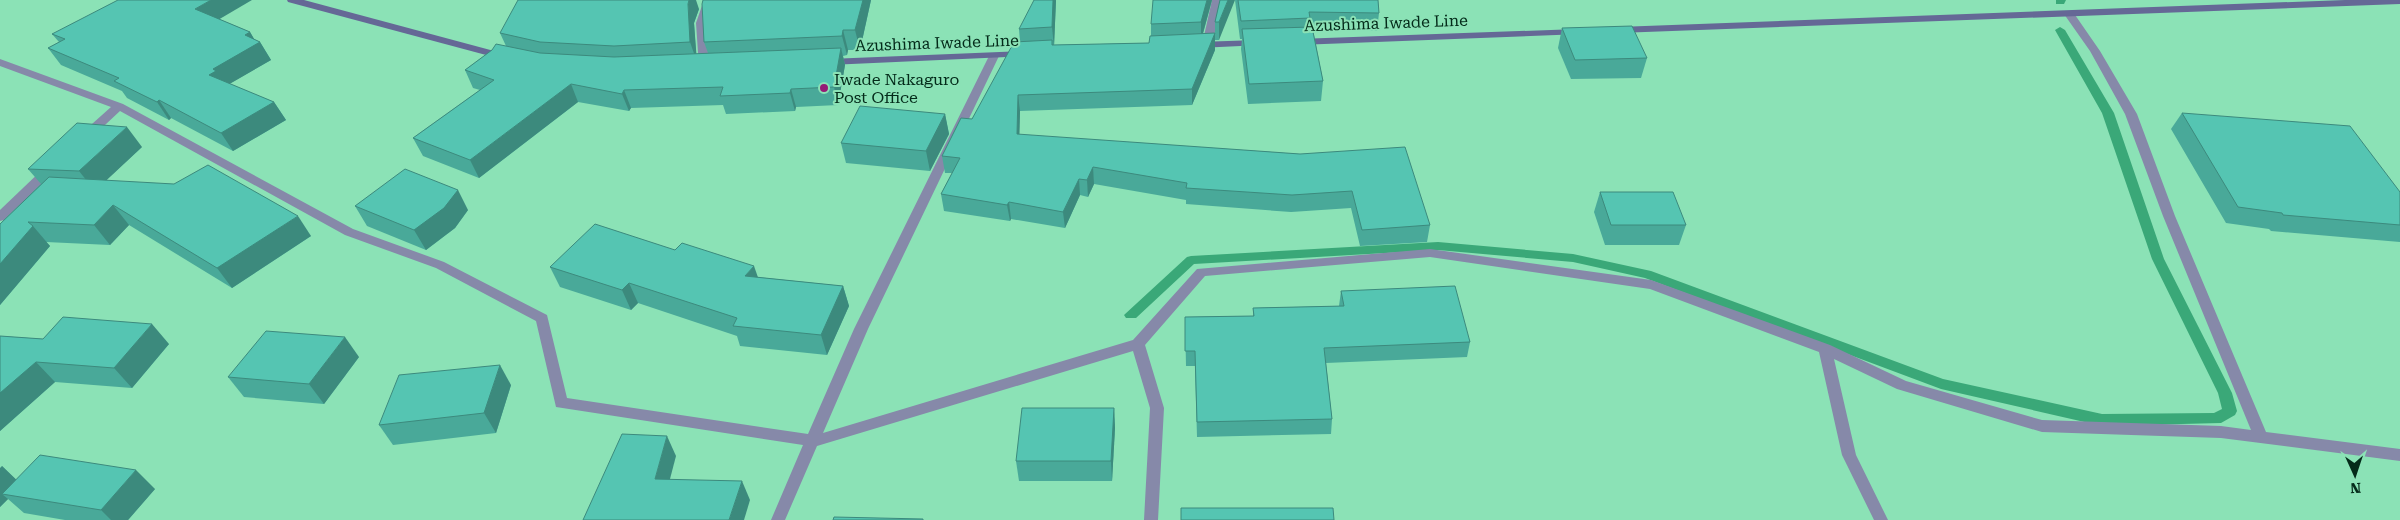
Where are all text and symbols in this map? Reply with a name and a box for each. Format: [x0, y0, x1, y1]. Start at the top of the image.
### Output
street label: Azushima Iwade Line [1304, 11, 1468, 35]
street label: Azushima Iwade Line [855, 31, 1019, 55]
place label: Iwade Nakaguro Post Office [834, 70, 959, 107]
marker: Iwade Nakaguro Post Office [818, 82, 830, 94]
north arrow [2330, 450, 2380, 500]
text: N [2350, 480, 2361, 496]

